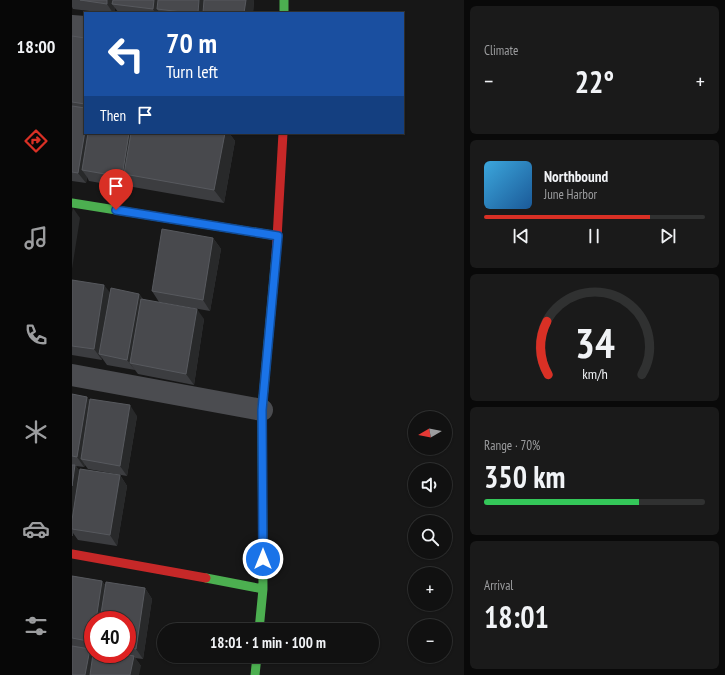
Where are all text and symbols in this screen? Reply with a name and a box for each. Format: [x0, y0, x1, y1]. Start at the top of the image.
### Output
text: 70 m [166, 24, 217, 61]
icon: left [100, 28, 152, 80]
text: 18:00 [17, 35, 55, 58]
text: Climate [484, 42, 518, 59]
text: Turn left [166, 60, 218, 83]
text: 22° [575, 62, 614, 101]
text: − [484, 67, 493, 95]
text: + [696, 67, 705, 95]
icon: arrive [134, 104, 156, 126]
text: Then [100, 106, 126, 125]
icon: directions [22, 127, 50, 155]
text: Northbound [544, 167, 608, 186]
pin [99, 169, 133, 210]
icon: arrive [105, 175, 127, 197]
text: June Harbor [544, 186, 597, 203]
icon: music [22, 224, 50, 252]
icon: previous [510, 225, 532, 247]
icon: pause [583, 225, 605, 247]
icon: next [657, 225, 679, 247]
text: 34 [575, 316, 614, 369]
icon: phone [22, 321, 50, 349]
text: km/h [582, 364, 607, 383]
north arrow [408, 411, 452, 455]
map controls [408, 411, 452, 663]
icon: climate [22, 418, 50, 446]
text: Range · 70% [484, 437, 540, 454]
text: 350 km [484, 457, 565, 496]
button: sound [408, 463, 452, 507]
icon: car [22, 515, 50, 543]
button: search [408, 515, 452, 559]
position arrow [242, 538, 284, 580]
button: + [408, 567, 452, 611]
text: Arrival [484, 577, 513, 594]
text: 18:01 [484, 597, 549, 636]
speed limit sign: 40 [84, 611, 136, 663]
icon: filters [22, 612, 50, 640]
button: − [408, 619, 452, 663]
text: 18:01 · 1 min · 100 m [210, 633, 326, 652]

